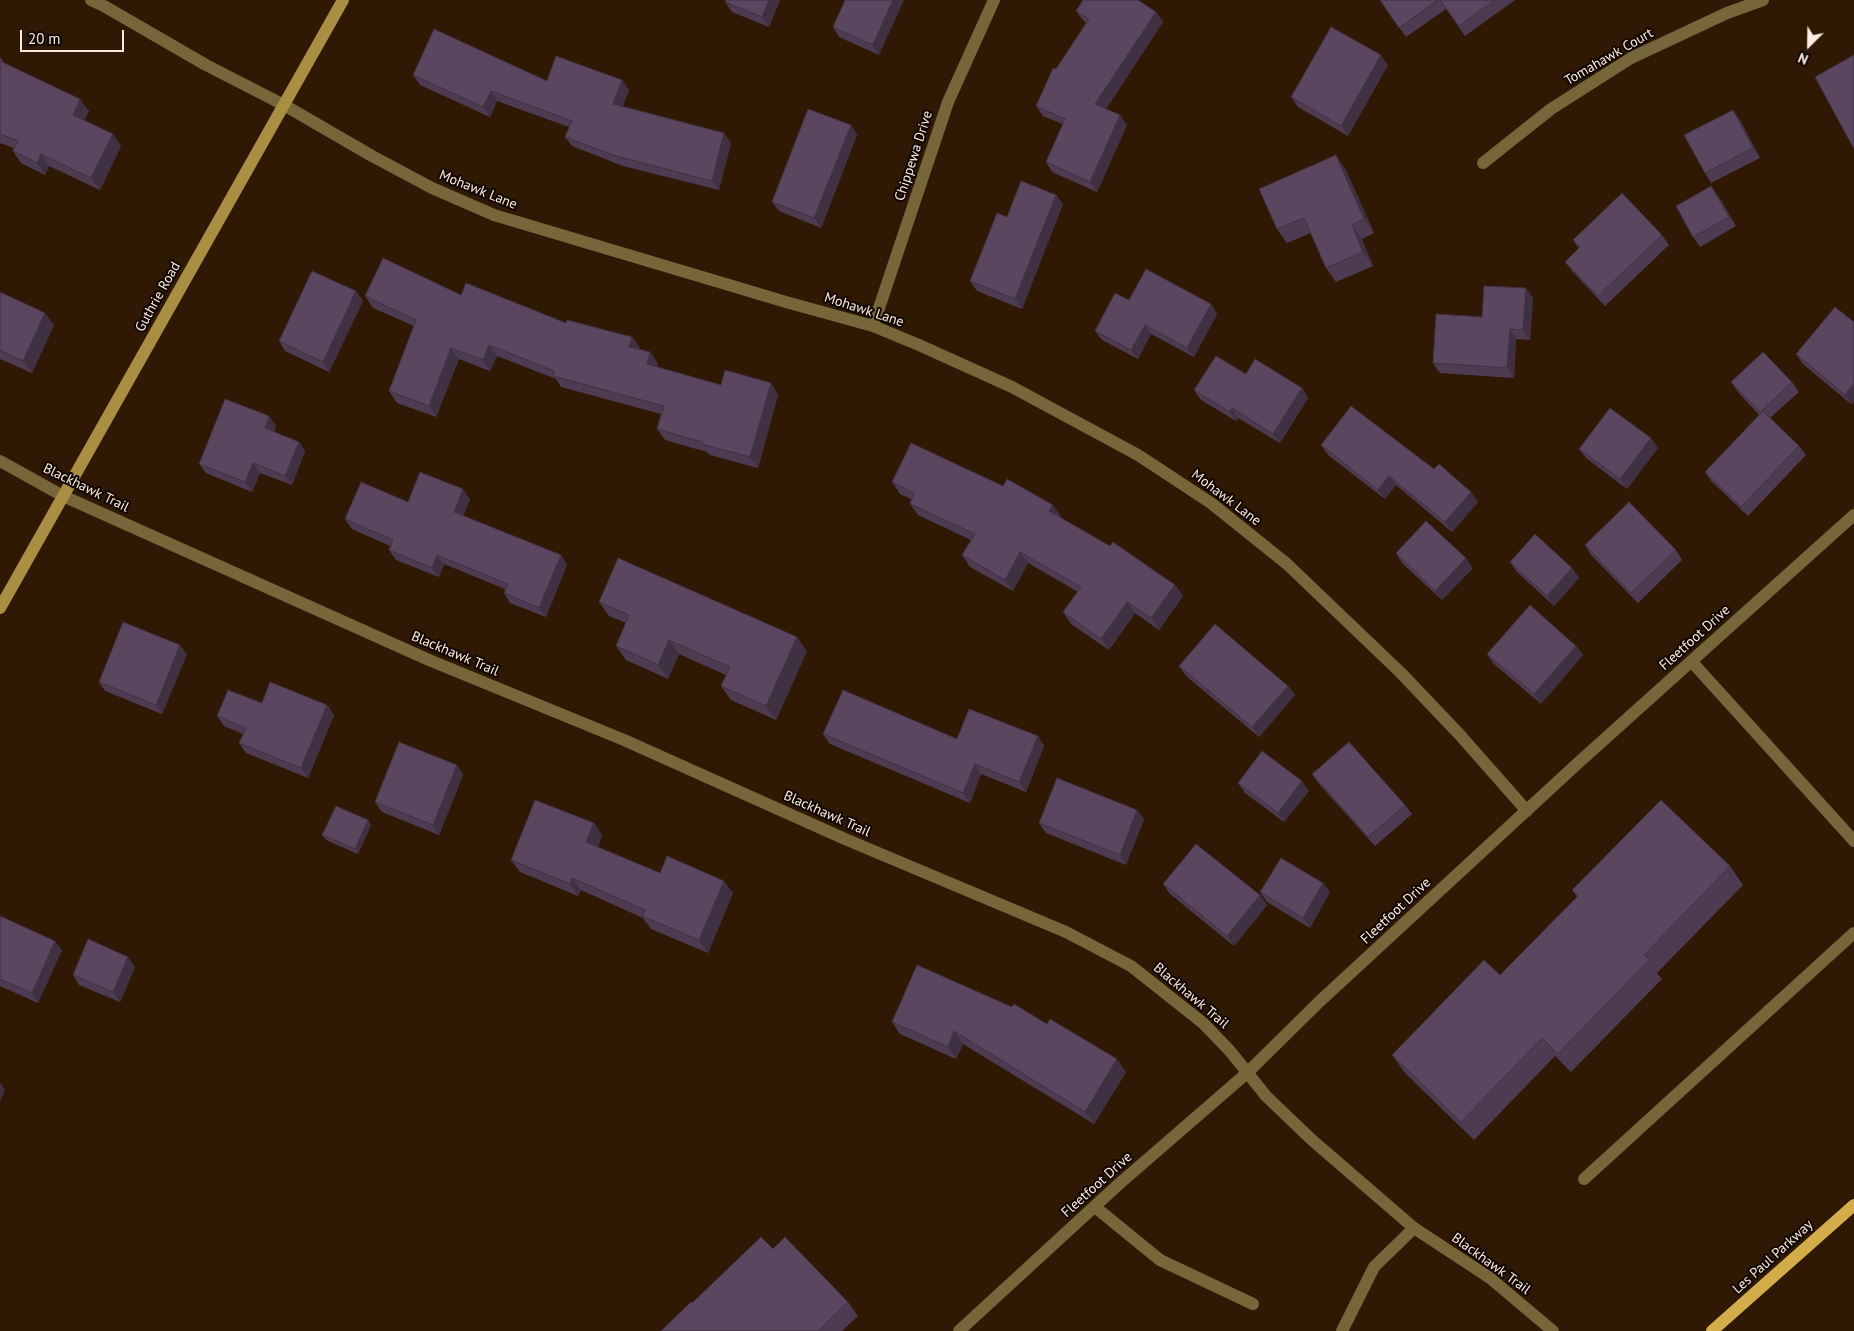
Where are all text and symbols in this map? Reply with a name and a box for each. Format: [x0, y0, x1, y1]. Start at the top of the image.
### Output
scale bar [22, 20, 126, 52]
north arrow [1784, 20, 1834, 70]
street label: Tomahawk Court [1562, 25, 1656, 89]
text: 20 m [28, 29, 61, 48]
text: N [1795, 49, 1811, 69]
street label: Chippewa Drive [892, 109, 936, 203]
street label: Mohawk Lane [437, 167, 519, 213]
street label: Guthrie Road [132, 259, 184, 335]
street label: Mohawk Lane [822, 289, 906, 331]
street label: Blackhawk Trail [40, 460, 132, 516]
street label: Mohawk Lane [1188, 466, 1264, 530]
street label: Fleetfoot Drive [1656, 602, 1734, 674]
street label: Blackhawk Trail [409, 628, 501, 680]
street label: Blackhawk Trail [781, 787, 873, 841]
street label: Fleetfoot Drive [1358, 874, 1434, 948]
street label: Blackhawk Trail [1150, 960, 1232, 1032]
street label: Fleetfoot Drive [1058, 1149, 1136, 1221]
street label: Les Paul Parkway [1729, 1217, 1817, 1297]
street label: Blackhawk Trail [1448, 1230, 1534, 1298]

